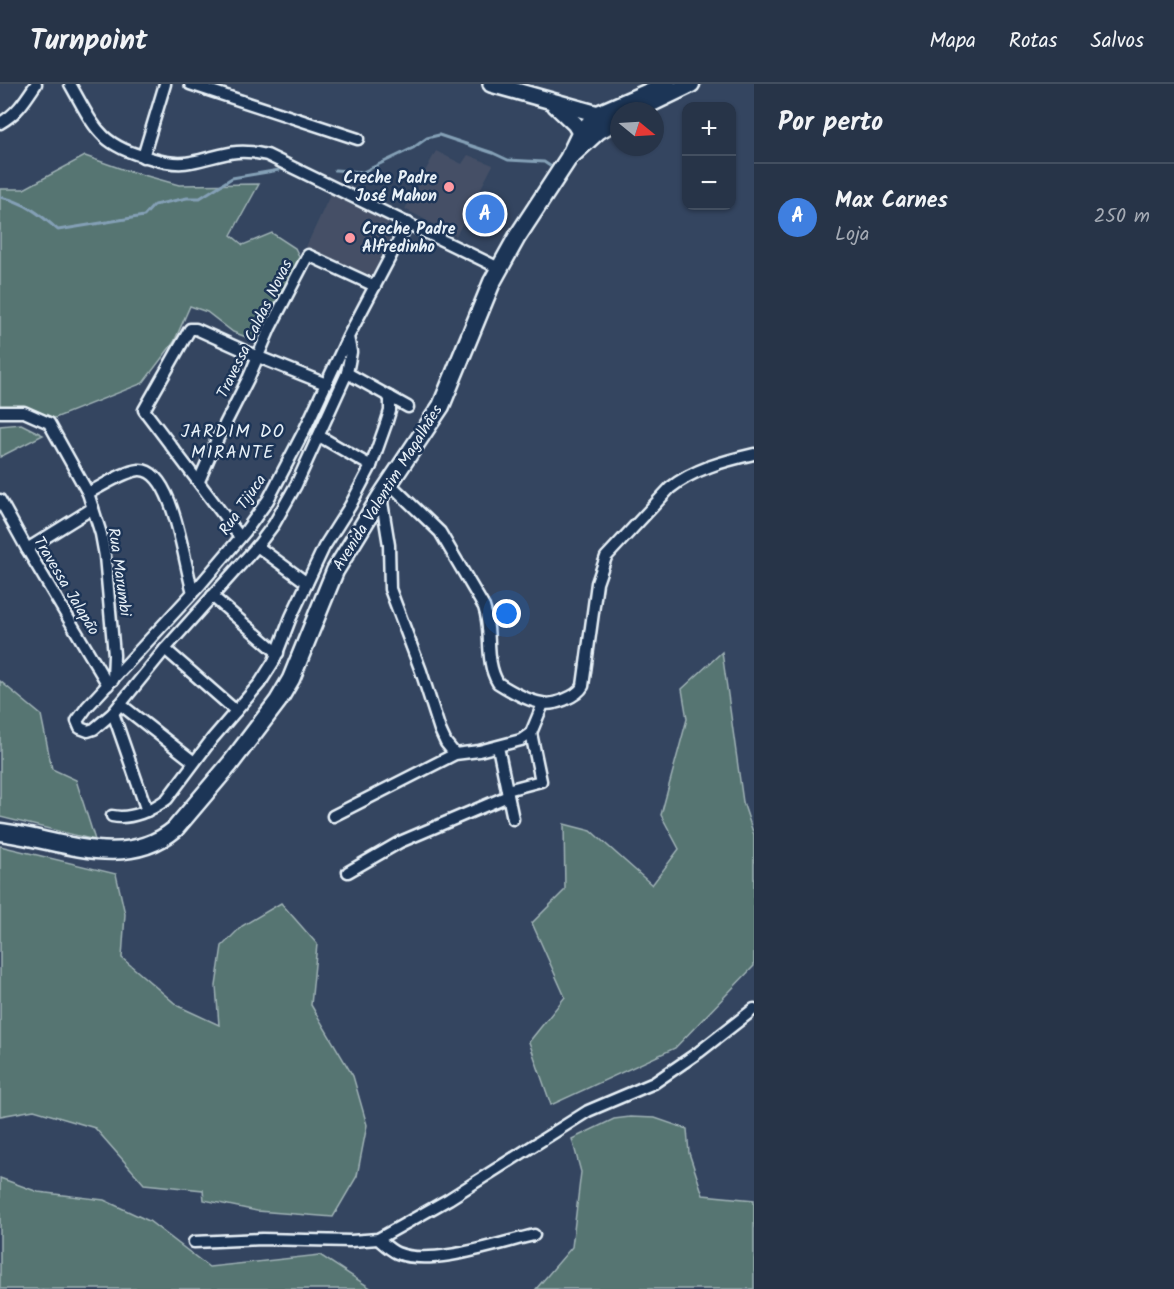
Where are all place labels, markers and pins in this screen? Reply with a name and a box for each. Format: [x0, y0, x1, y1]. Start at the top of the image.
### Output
place label: Creche Padre José Mahon [344, 166, 437, 209]
marker: Creche Padre José Mahon [442, 180, 456, 194]
pin: A [466, 192, 504, 236]
place label: Creche Padre Alfredinho [362, 217, 456, 260]
marker: Creche Padre Alfredinho [343, 231, 357, 245]

